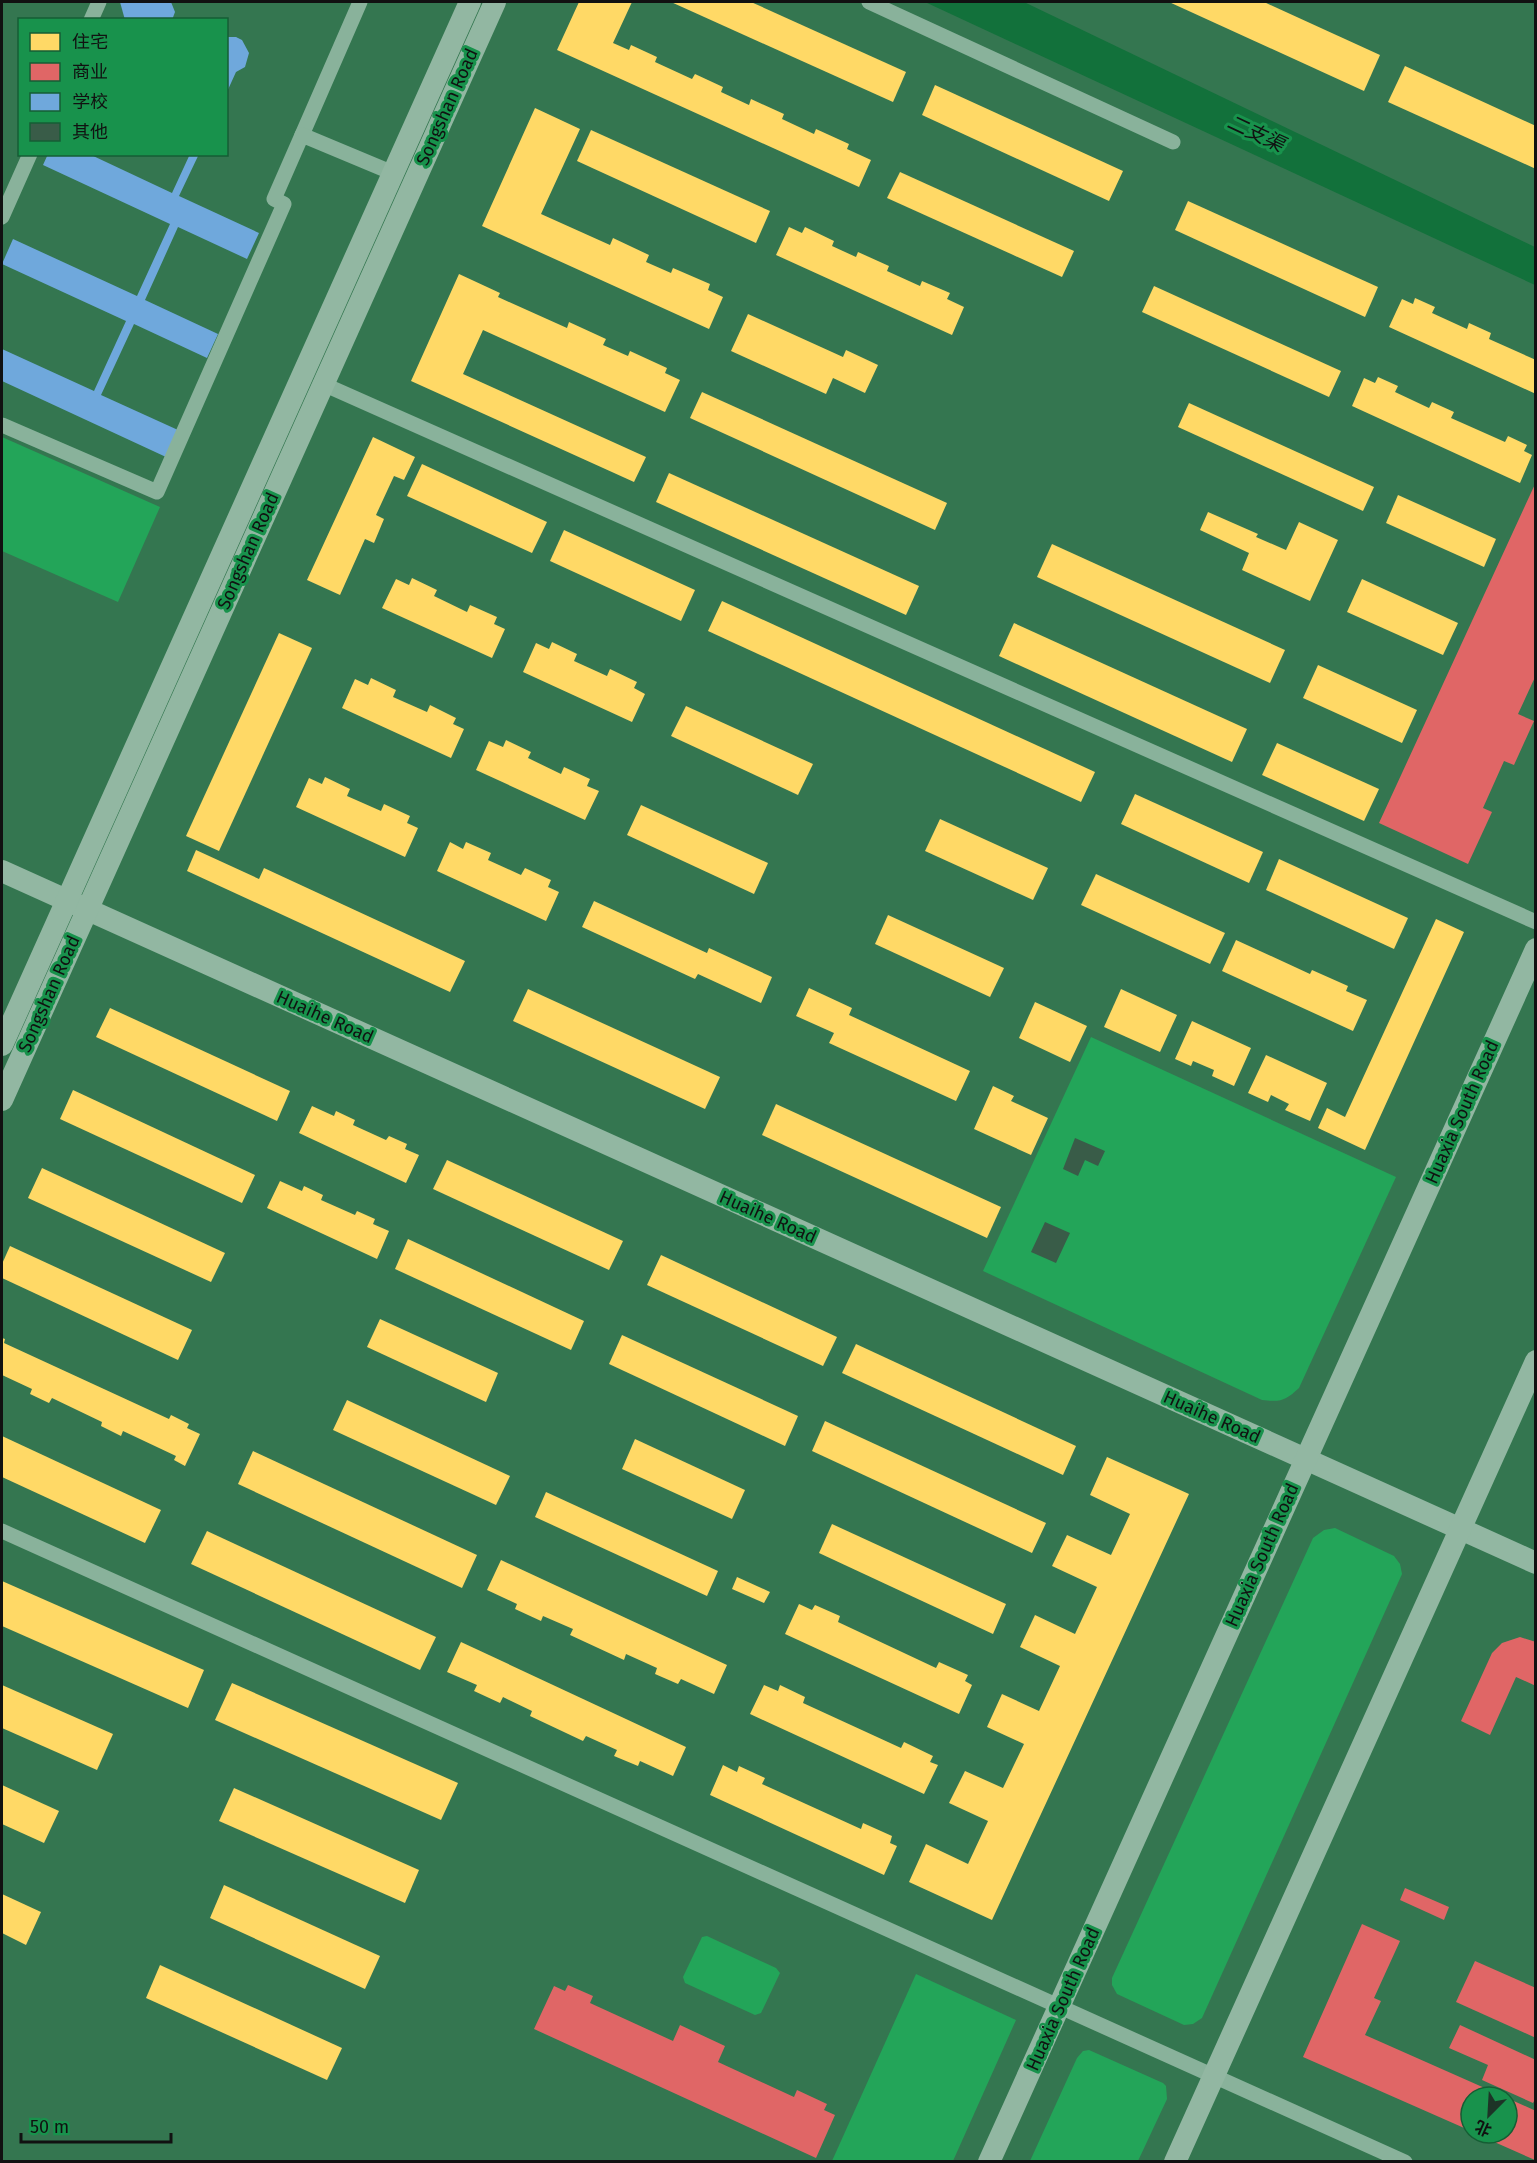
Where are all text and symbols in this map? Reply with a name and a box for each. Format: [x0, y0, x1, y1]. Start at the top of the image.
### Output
legend [18, 18, 228, 156]
text: 住宅 [72, 31, 108, 53]
street label: Songshan Road [411, 45, 483, 169]
text: 商业 [72, 61, 108, 83]
text: 学校 [72, 91, 108, 113]
water label: 二支渠 [1224, 109, 1291, 158]
text: 其他 [72, 121, 108, 143]
street label: Songshan Road [212, 489, 284, 613]
street label: Songshan Road [13, 932, 85, 1056]
street label: Huaihe Road [273, 986, 377, 1048]
street label: Huaxia South Road [1420, 1037, 1504, 1187]
street label: Huaihe Road [716, 1186, 820, 1248]
street label: Huaihe Road [1160, 1386, 1264, 1448]
street label: Huaxia South Road [1220, 1480, 1304, 1630]
street label: Huaxia South Road [1021, 1924, 1105, 2074]
north arrow [1459, 2085, 1519, 2145]
scale bar [21, 2106, 171, 2144]
text: 50 m [30, 2116, 69, 2138]
text: 北 [1472, 2116, 1494, 2140]

